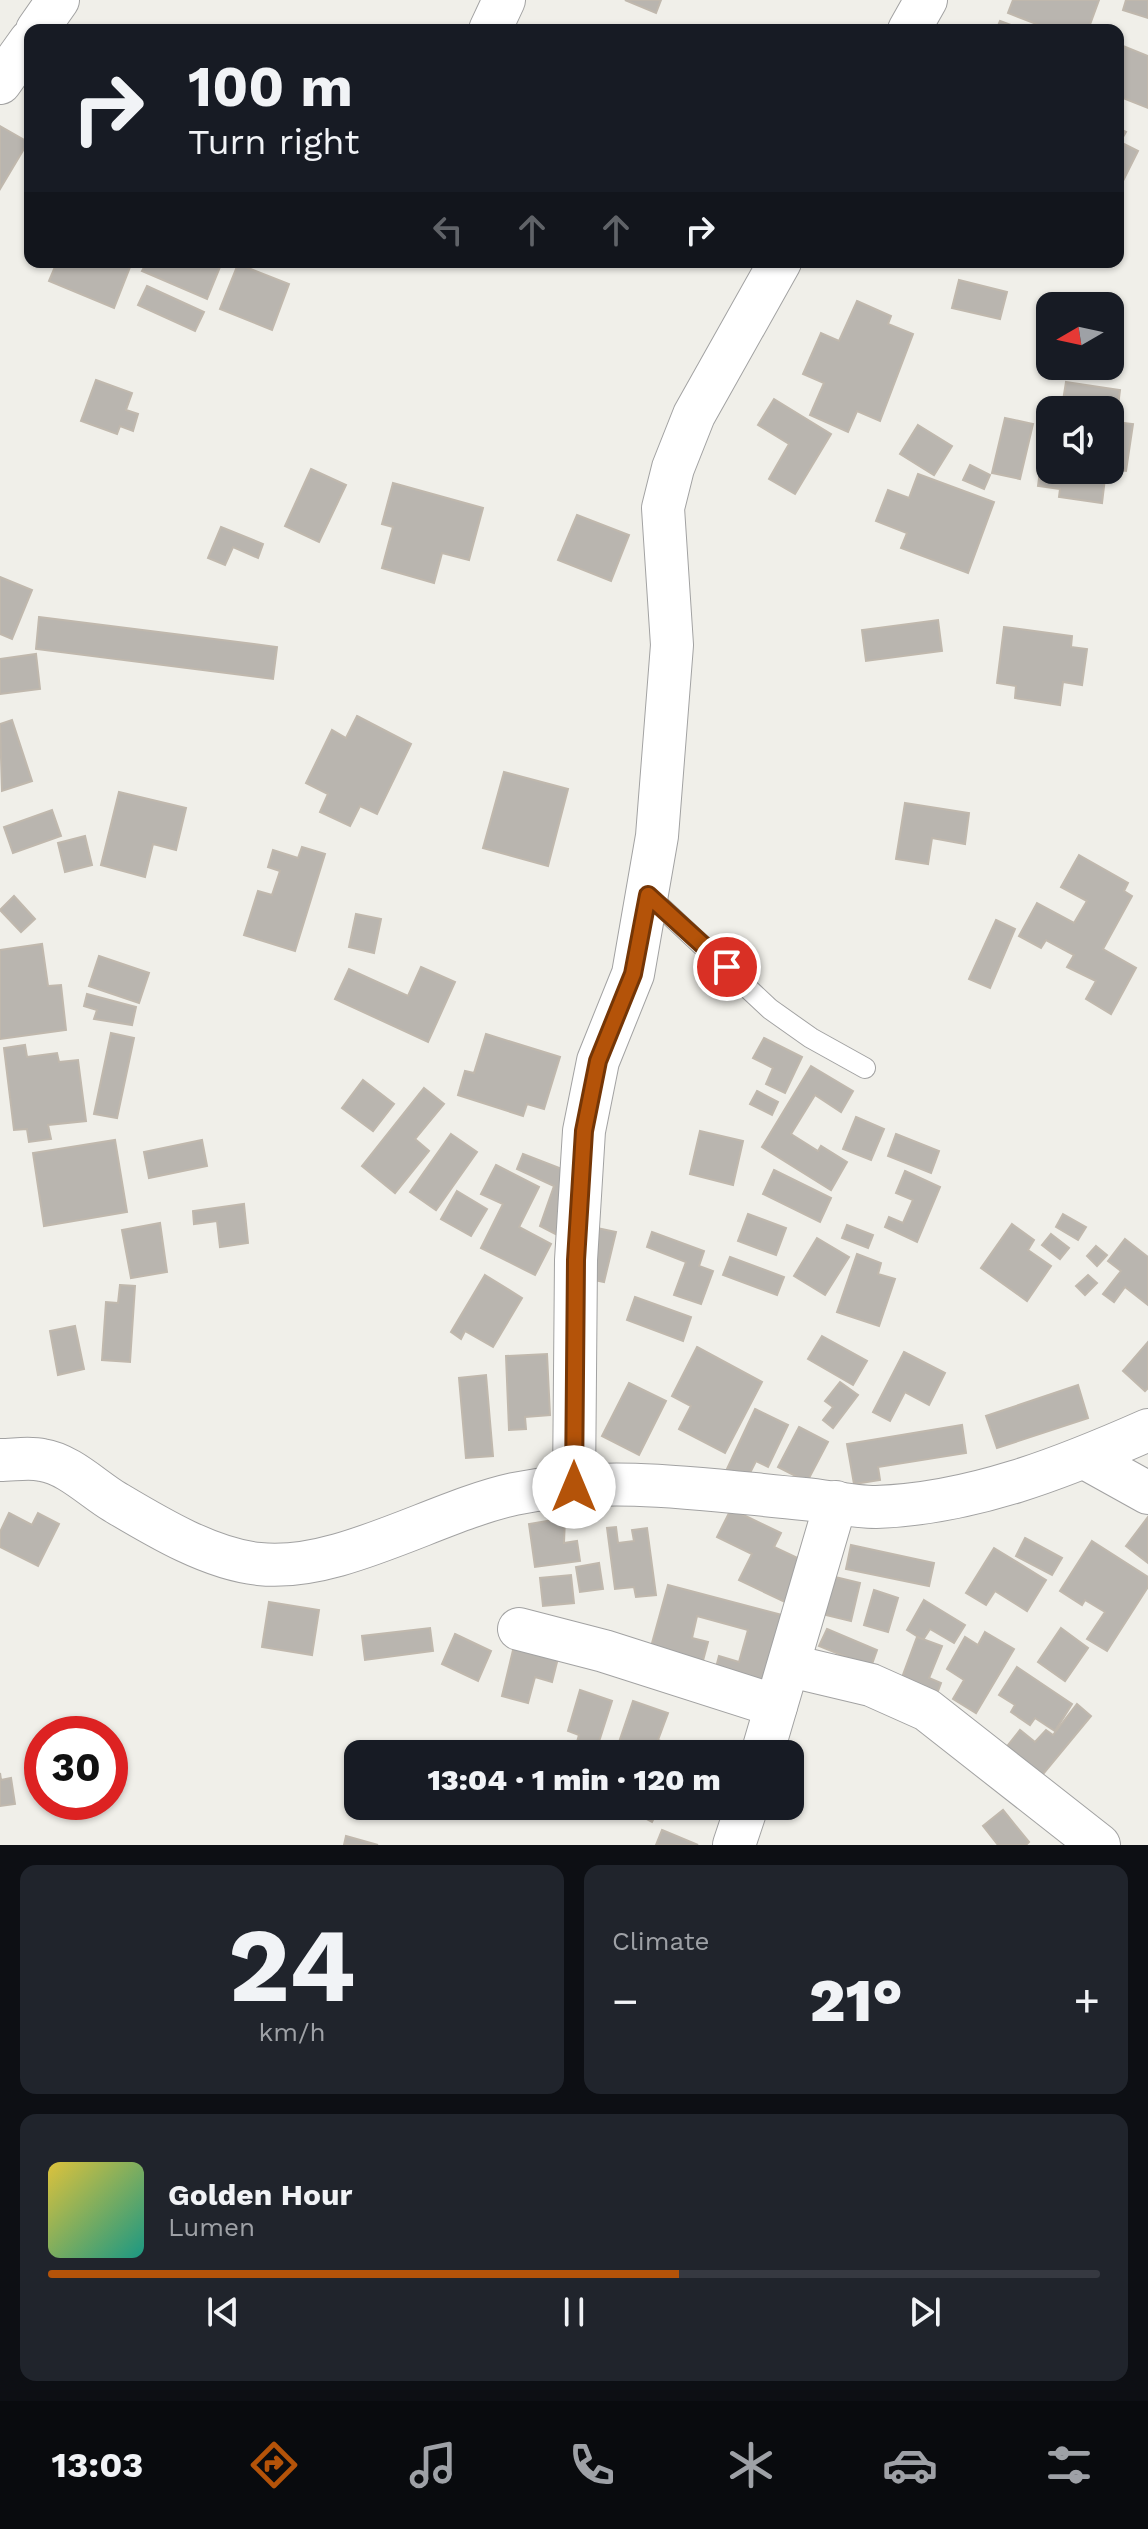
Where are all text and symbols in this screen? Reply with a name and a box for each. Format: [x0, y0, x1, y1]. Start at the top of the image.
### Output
text: 100 m [188, 54, 353, 120]
icon: right [56, 56, 160, 160]
text: Turn right [188, 121, 359, 163]
icon: left [426, 208, 470, 252]
icon: ahead [510, 208, 554, 252]
icon: ahead [594, 208, 638, 252]
icon: right [678, 208, 722, 252]
north arrow [1036, 292, 1124, 380]
map controls [1036, 292, 1124, 484]
button: sound [1036, 396, 1124, 484]
pin [693, 933, 761, 1001]
icon: arrive [705, 945, 749, 989]
position arrow [532, 1445, 616, 1529]
speed limit sign: 30 [24, 1716, 128, 1820]
text: 13:04 · 1 min · 120 m [427, 1762, 721, 1797]
text: 24 [228, 1904, 356, 2026]
text: Climate [612, 1926, 710, 1956]
text: 21° [809, 1965, 903, 2036]
text: − [612, 1975, 639, 2027]
text: + [1073, 1975, 1100, 2027]
text: km/h [259, 2017, 325, 2047]
text: Golden Hour [168, 2177, 352, 2212]
text: Lumen [168, 2212, 255, 2242]
icon: previous [201, 2290, 245, 2334]
icon: pause [552, 2290, 596, 2334]
icon: next [903, 2290, 947, 2334]
icon: directions [246, 2437, 302, 2493]
icon: music [405, 2437, 461, 2493]
icon: phone [564, 2437, 620, 2493]
icon: climate [723, 2437, 779, 2493]
icon: car [882, 2437, 938, 2493]
icon: filters [1041, 2437, 1097, 2493]
text: 13:03 [51, 2444, 143, 2486]

